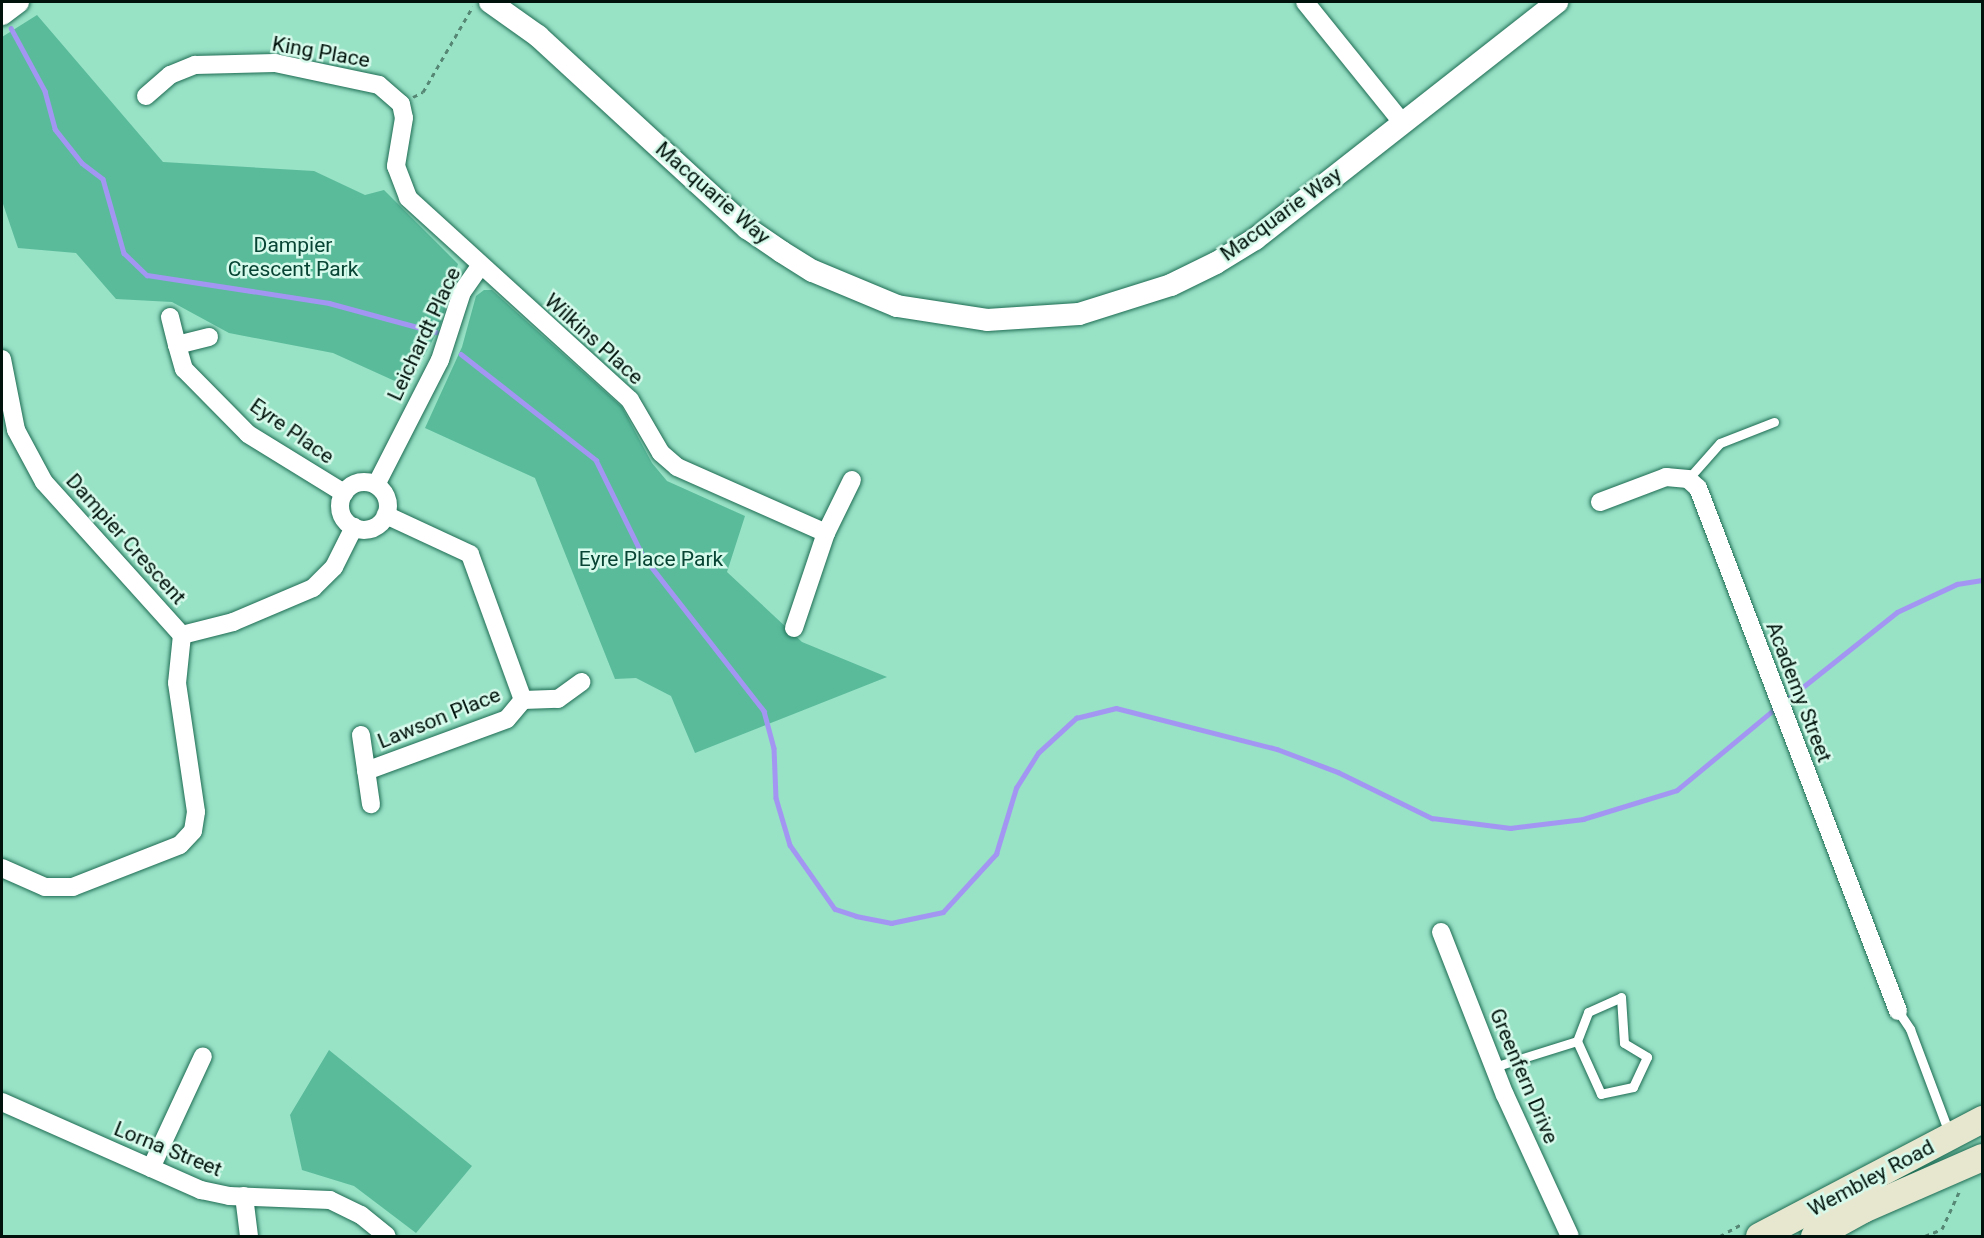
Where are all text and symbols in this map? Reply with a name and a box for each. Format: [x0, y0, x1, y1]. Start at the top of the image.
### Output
street label: King Place [270, 31, 372, 73]
street label: Macquarie Way [650, 136, 776, 250]
street label: Macquarie Way [1215, 162, 1347, 266]
park label: Dampier Crescent Park [228, 232, 358, 282]
street label: Leichardt Place [382, 263, 466, 405]
street label: Wilkins Place [539, 288, 649, 390]
street label: Eyre Place [245, 393, 339, 469]
street label: Dampier Crescent [61, 468, 191, 610]
park label: Eyre Place Park [579, 546, 723, 572]
street label: Academy Street [1761, 618, 1837, 766]
street label: Lawson Place [374, 682, 504, 754]
street label: Greenfern Drive [1484, 1005, 1564, 1147]
street label: Lorna Street [110, 1116, 226, 1182]
street label: Wembley Road [1804, 1134, 1938, 1222]

